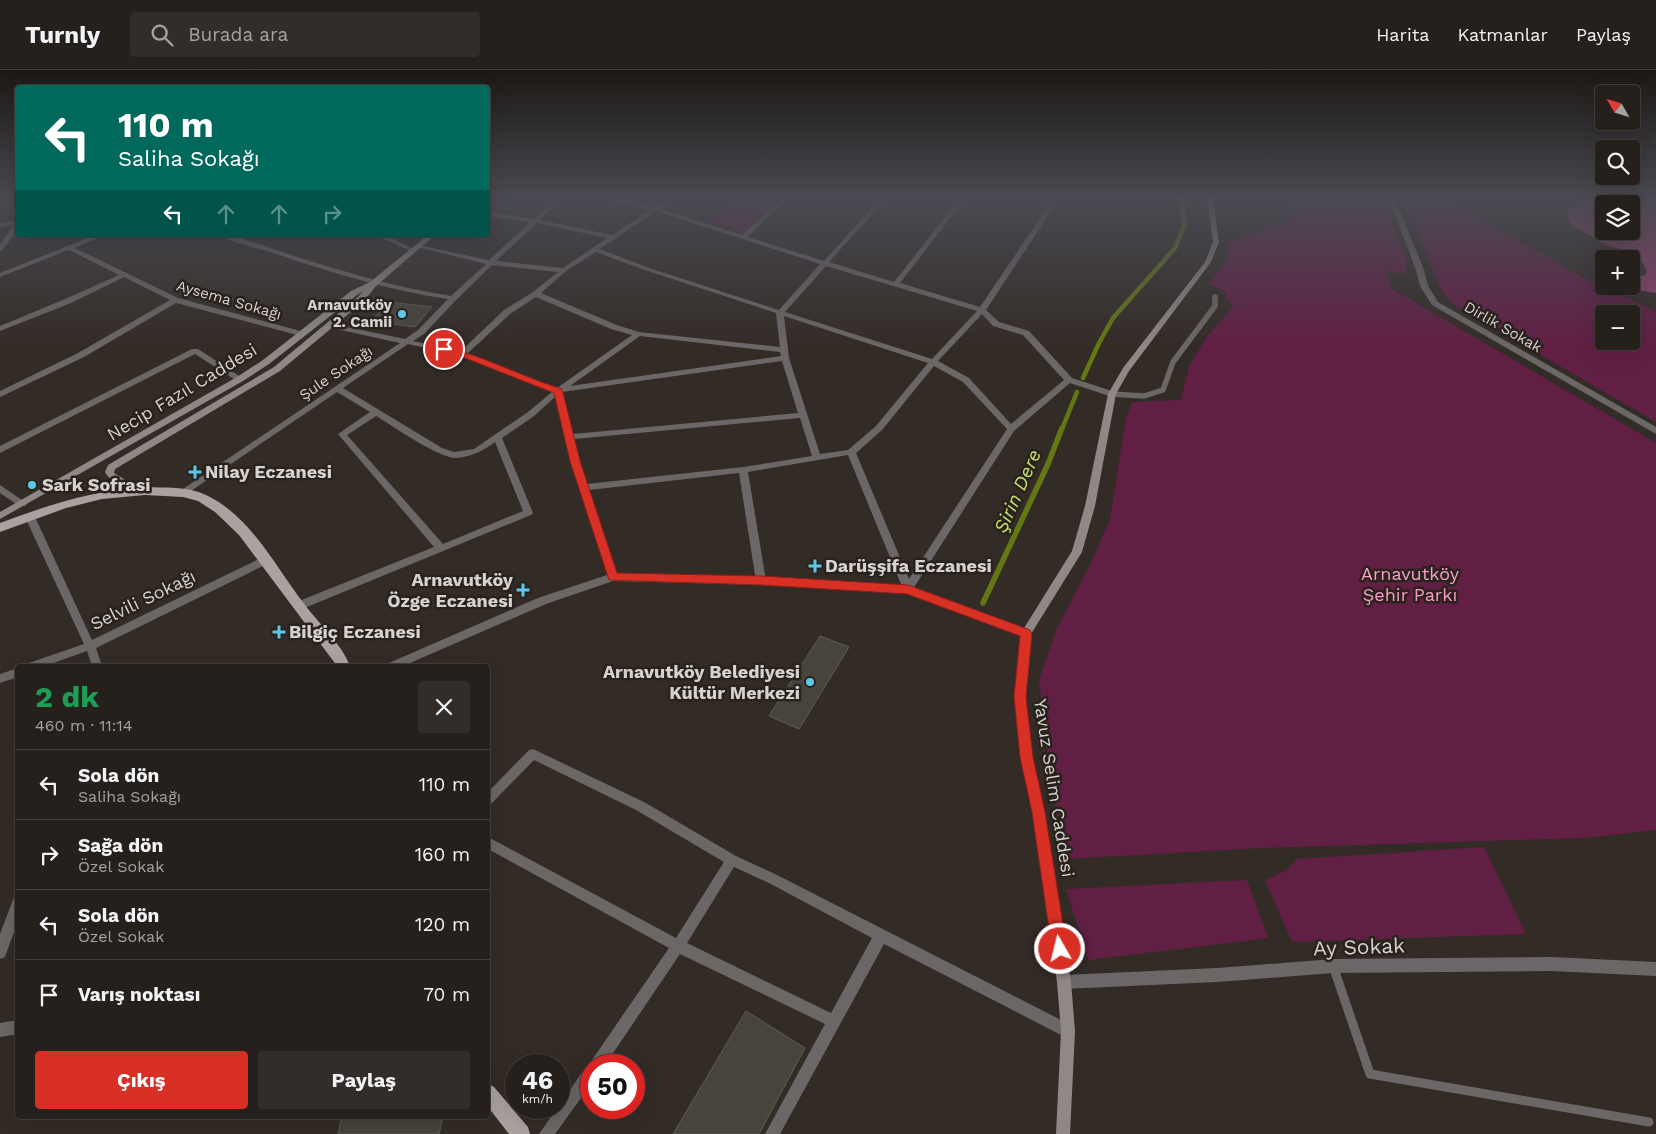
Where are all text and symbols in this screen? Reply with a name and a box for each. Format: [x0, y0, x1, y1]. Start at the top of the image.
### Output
search box [130, 12, 480, 57]
text: Turnly [25, 21, 100, 49]
icon: search [148, 21, 176, 49]
text: Burada ara [188, 23, 288, 46]
text: Harita [1376, 24, 1429, 45]
text: Katmanlar [1457, 24, 1548, 45]
text: Paylaş [1576, 24, 1631, 45]
north arrow [1595, 85, 1640, 130]
map controls [1595, 85, 1640, 350]
text: 110 m [118, 104, 214, 146]
icon: left [35, 105, 100, 170]
button: search [1595, 140, 1640, 185]
text: Saliha Sokağı [118, 146, 260, 171]
button: layers [1595, 195, 1640, 240]
icon: left [159, 200, 187, 228]
icon: ahead [212, 200, 240, 228]
icon: ahead [265, 200, 293, 228]
icon: right [318, 200, 346, 228]
button: + [1595, 250, 1640, 295]
street label: Aysema Sokağı [174, 276, 284, 324]
place label: Arnavutköy 2. Camii [307, 296, 393, 331]
street label: Dirlik Sokak [1461, 298, 1545, 357]
button: − [1595, 305, 1640, 350]
marker: Arnavutköy 2. Camii [396, 308, 408, 320]
pin [423, 328, 465, 370]
icon: arrive [430, 335, 458, 363]
street label: Necip Fazıl Caddesi [103, 338, 261, 445]
street label: Şule Sokağı [296, 342, 376, 404]
water label: Şirin Dere [989, 446, 1046, 537]
place label: Nilay Eczanesi [205, 461, 332, 482]
marker: Nilay Eczanesi [189, 466, 201, 478]
place label: Sark Sofrasi [42, 474, 150, 495]
marker: Sark Sofrasi [26, 479, 38, 491]
place label: Darüşşifa Eczanesi [825, 555, 992, 576]
marker: Darüşşifa Eczanesi [809, 560, 821, 572]
park label: Arnavutköy Şehir Parkı [1361, 563, 1460, 605]
street label: Selvili Sokağı [87, 565, 199, 634]
place label: Arnavutköy Özge Eczanesi [387, 569, 514, 611]
marker: Arnavutköy Özge Eczanesi [517, 584, 529, 596]
place label: Bilgiç Eczanesi [289, 621, 421, 642]
marker: Bilgiç Eczanesi [273, 626, 285, 638]
place label: Arnavutköy Belediyesi Kültür Merkezi [603, 661, 800, 703]
marker: Arnavutköy Belediyesi Kültür Merkezi [804, 676, 816, 688]
text: 2 dk [35, 679, 99, 714]
button: close [418, 681, 470, 733]
street label: Yavuz Selim Caddesi [1030, 697, 1079, 879]
text: 460 m · 11:14 [35, 716, 133, 735]
text: Sola dön [78, 764, 159, 787]
icon: left [35, 771, 63, 799]
text: 110 m [419, 773, 470, 796]
text: Saliha Sokağı [78, 787, 181, 806]
text: Sağa dön [78, 834, 163, 857]
icon: right [35, 841, 63, 869]
text: 160 m [415, 843, 470, 866]
text: Özel Sokak [78, 857, 164, 876]
text: Sola dön [78, 904, 159, 927]
icon: left [35, 911, 63, 939]
text: 120 m [415, 913, 470, 936]
position arrow [1033, 922, 1085, 974]
text: Özel Sokak [78, 927, 164, 946]
street label: Ay Sokak [1313, 932, 1405, 961]
icon: arrive [35, 981, 63, 1009]
text: Varış noktası [78, 983, 200, 1006]
text: 70 m [423, 983, 470, 1006]
button: Çıkış [35, 1051, 248, 1109]
button: Paylaş [258, 1051, 470, 1109]
speed limit sign: 50 [580, 1054, 645, 1119]
text: 46 [522, 1066, 553, 1095]
text: km/h [522, 1092, 553, 1106]

